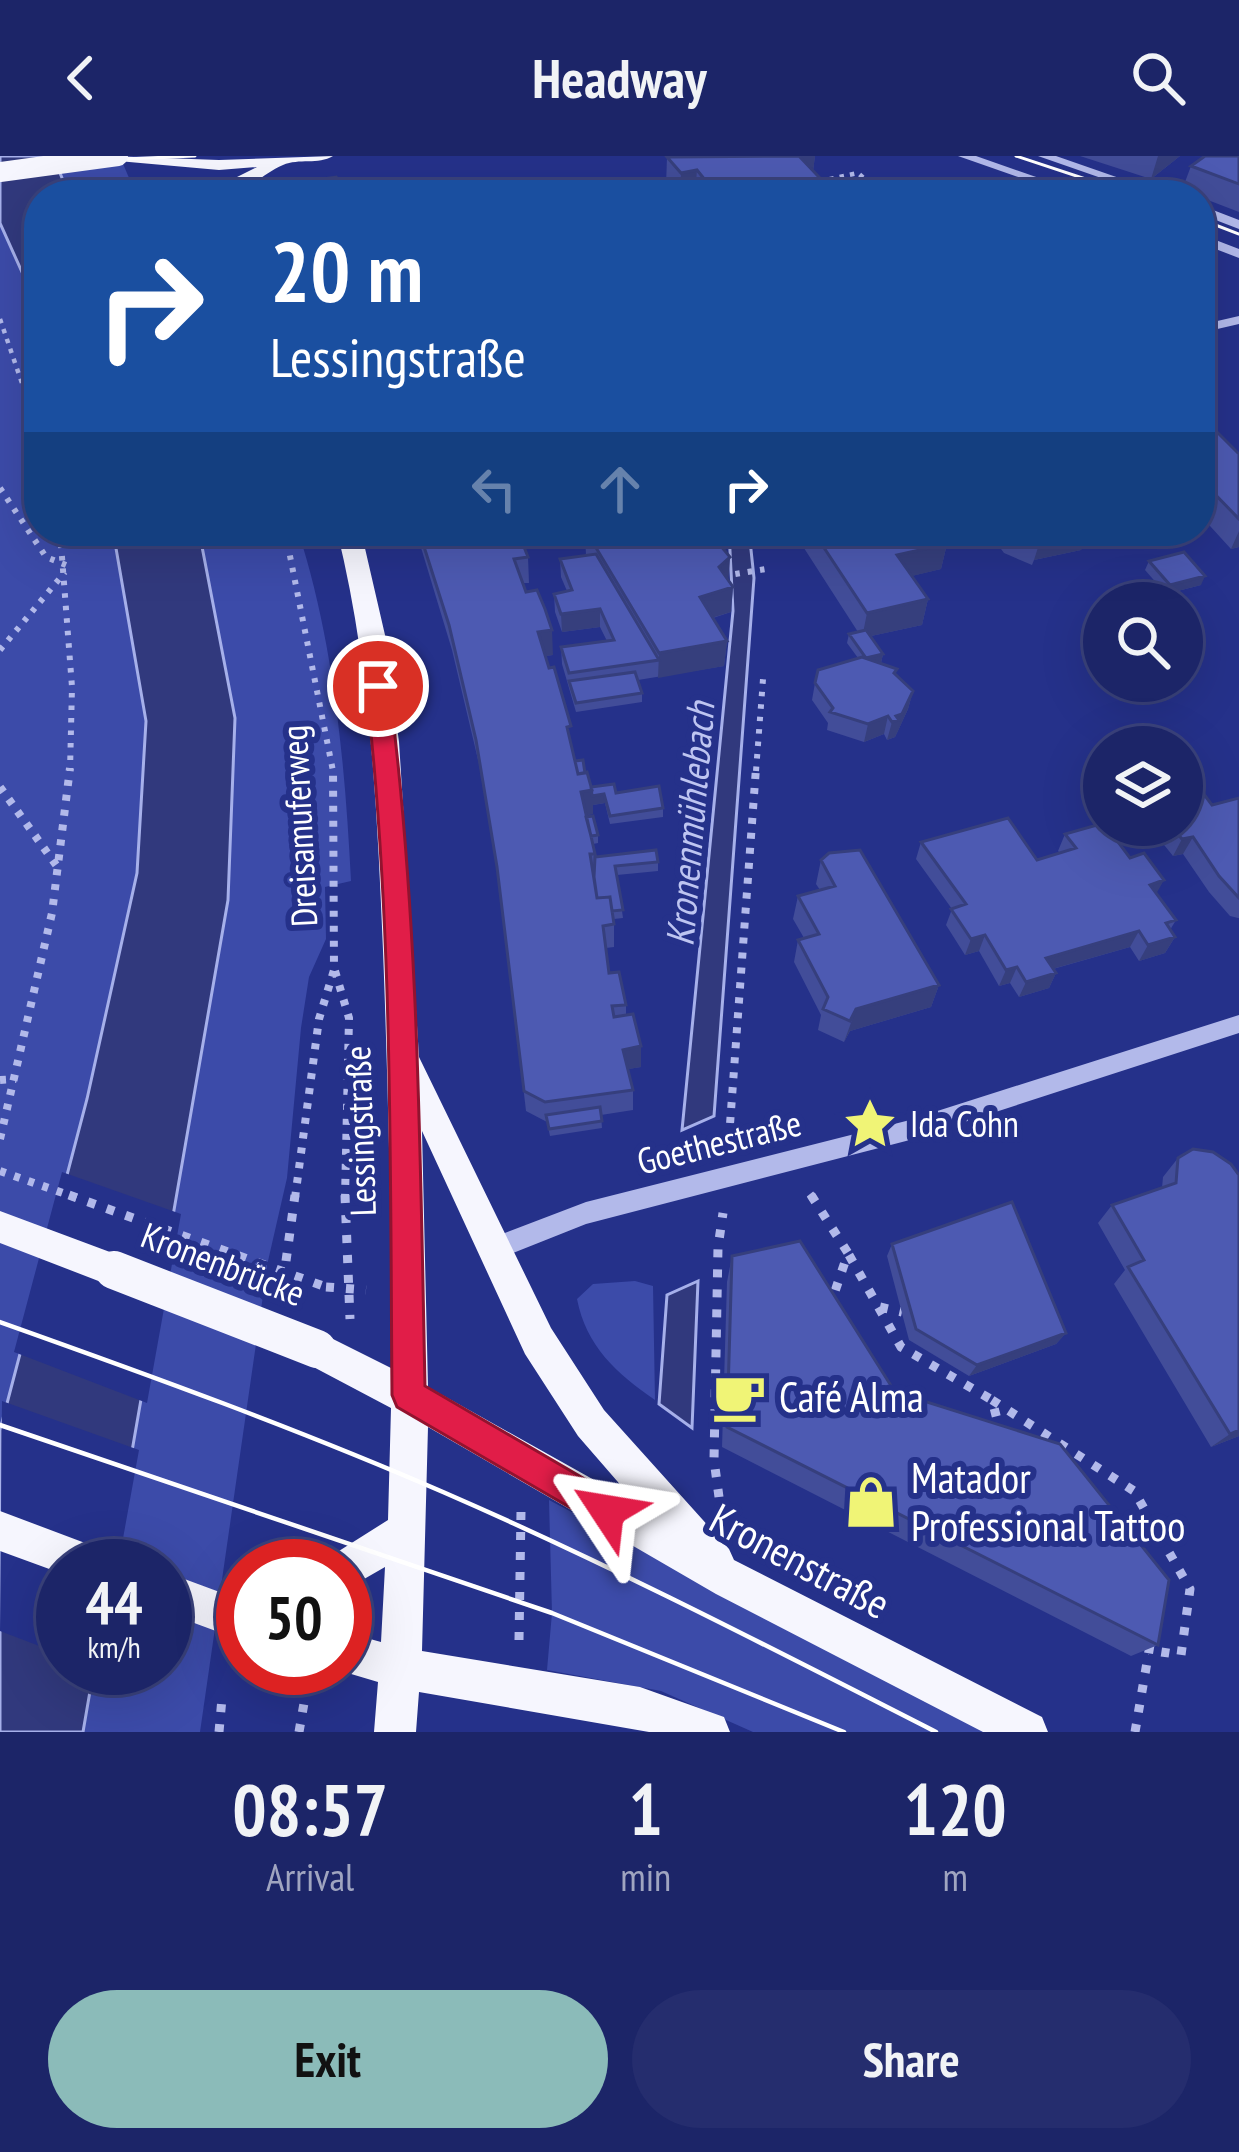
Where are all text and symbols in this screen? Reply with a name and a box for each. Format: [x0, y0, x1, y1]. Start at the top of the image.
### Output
text: Headway [532, 43, 707, 113]
icon: back [48, 45, 114, 111]
icon: search [1125, 45, 1191, 111]
text: 20 m [270, 216, 423, 325]
icon: right [72, 228, 228, 384]
text: Lessingstraße [270, 322, 526, 392]
icon: left [461, 456, 527, 522]
icon: ahead [587, 456, 653, 522]
icon: right [713, 456, 779, 522]
map controls [1083, 582, 1203, 846]
button: search [1083, 582, 1203, 702]
pin [327, 635, 429, 737]
icon: arrive [345, 653, 411, 719]
water label: Kronenmühlebach [653, 698, 726, 948]
street label: Dreisamuferweg [270, 724, 327, 928]
button: layers [1083, 726, 1203, 846]
street label: Lessingstraße [333, 1045, 386, 1217]
place icon: Ida Cohn [841, 1095, 899, 1153]
street label: Goethestraße [632, 1098, 806, 1185]
place label: Ida Cohn [910, 1100, 1019, 1147]
street label: Kronenbrücke [135, 1211, 312, 1316]
cafe icon: Café Alma [710, 1368, 768, 1426]
place label: Café Alma [779, 1369, 924, 1424]
position arrow [544, 1448, 670, 1574]
place label: Matador Professional Tattoo [911, 1450, 1185, 1553]
shop icon: Matador Professional Tattoo [842, 1473, 900, 1531]
street label: Kronenstraße [701, 1490, 900, 1631]
speed limit sign: 50 [216, 1539, 372, 1695]
text: 44 [85, 1563, 143, 1641]
text: km/h [87, 1627, 141, 1666]
text: 08:57 [232, 1762, 388, 1855]
text: 1 [629, 1762, 663, 1855]
text: 120 [903, 1762, 1007, 1855]
text: Arrival [266, 1851, 354, 1902]
text: min [620, 1851, 671, 1902]
text: m [942, 1851, 968, 1902]
button: Exit [48, 1990, 608, 2128]
button: Share [632, 1990, 1191, 2128]

